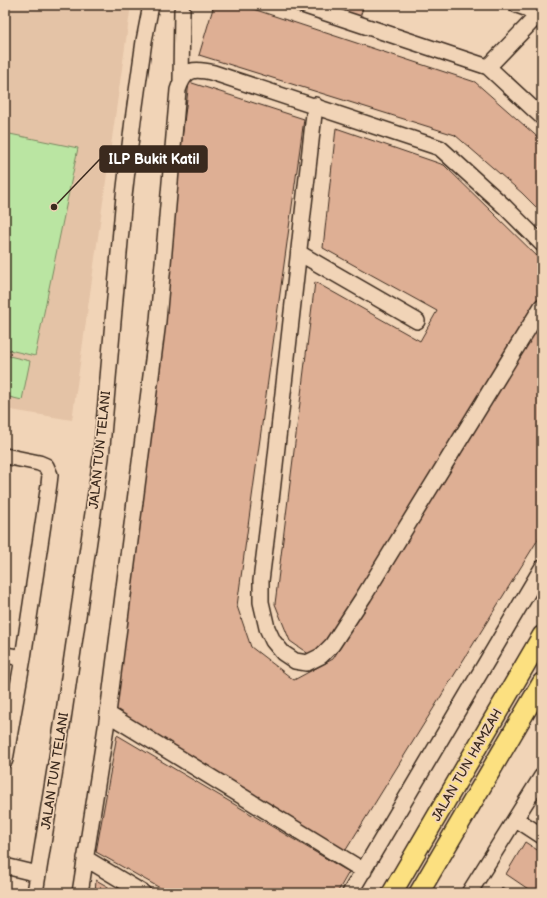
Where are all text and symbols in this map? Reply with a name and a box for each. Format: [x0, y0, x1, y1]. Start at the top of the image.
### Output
callout: ILP Bukit Katil [100, 146, 207, 172]
text: ILP Bukit Katil [109, 151, 199, 168]
street label: JALAN TUN TELANI [86, 390, 114, 510]
street label: JALAN TUN HAMZAH [428, 706, 506, 824]
street label: JALAN TUN TELANI [38, 711, 72, 831]

